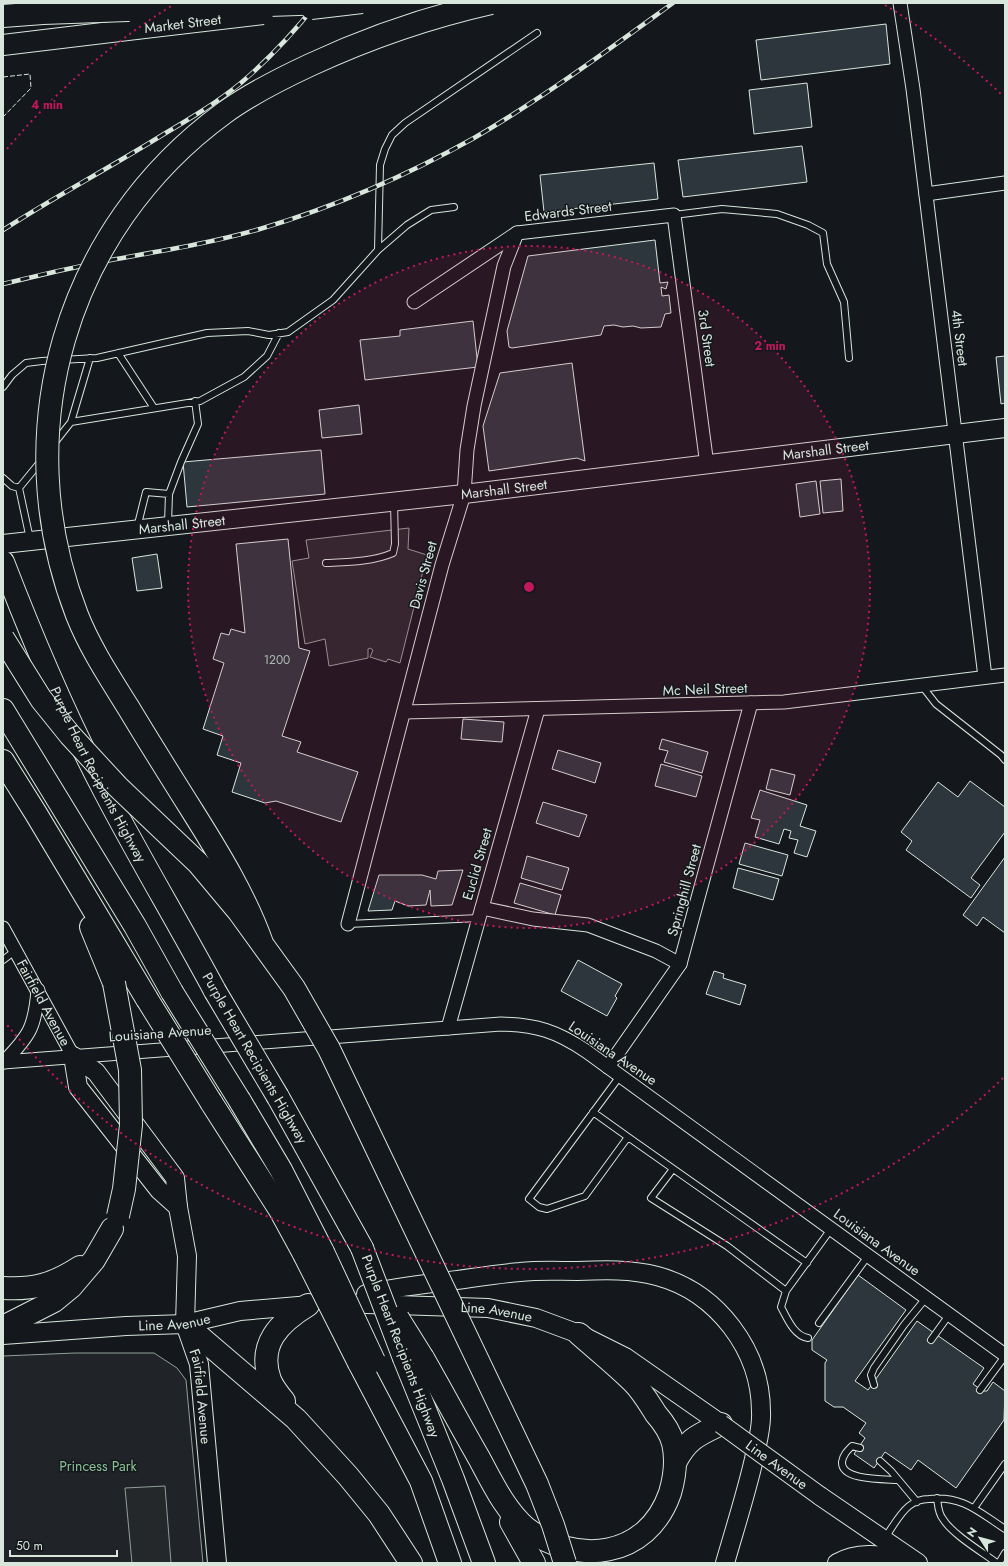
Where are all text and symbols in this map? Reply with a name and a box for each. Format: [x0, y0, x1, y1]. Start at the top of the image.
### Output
street label: Market Street [143, 9, 223, 38]
text: 4 min [31, 96, 63, 114]
street label: Edwards Street [523, 196, 614, 226]
street label: 3rd Street [693, 308, 721, 369]
street label: 4th Street [947, 309, 973, 368]
text: 2 min [754, 337, 786, 355]
street label: Marshall Street [781, 435, 871, 465]
street label: Marshall Street [460, 474, 549, 504]
street label: Marshall Street [138, 510, 227, 539]
street label: Davis Street [404, 538, 442, 611]
centre of rings [522, 580, 536, 594]
house number: 1200 [264, 651, 290, 669]
street label: Mc Neil Street [662, 678, 748, 700]
street label: Purple Heart Recipients Highway [45, 683, 152, 867]
street label: Euclid Street [457, 825, 497, 902]
street label: Springhill Street [662, 841, 706, 938]
street label: Fairfield Avenue [12, 956, 76, 1049]
street label: Purple Heart Recipients Highway [198, 969, 313, 1148]
street label: Louisiana Avenue [565, 1016, 661, 1090]
street label: Louisiana Avenue [108, 1019, 212, 1047]
street label: Louisiana Avenue [830, 1204, 924, 1280]
street label: Purple Heart Recipients Highway [357, 1252, 445, 1441]
street label: Line Avenue [460, 1297, 534, 1327]
street label: Line Avenue [138, 1308, 212, 1336]
street label: Fairfield Avenue [184, 1346, 216, 1445]
street label: Line Avenue [742, 1435, 812, 1494]
park label: Princess Park [59, 1456, 138, 1476]
north arrow [960, 1518, 1000, 1558]
text: N [963, 1524, 981, 1540]
scale bar [10, 1532, 117, 1558]
text: 50 m [16, 1537, 43, 1555]

